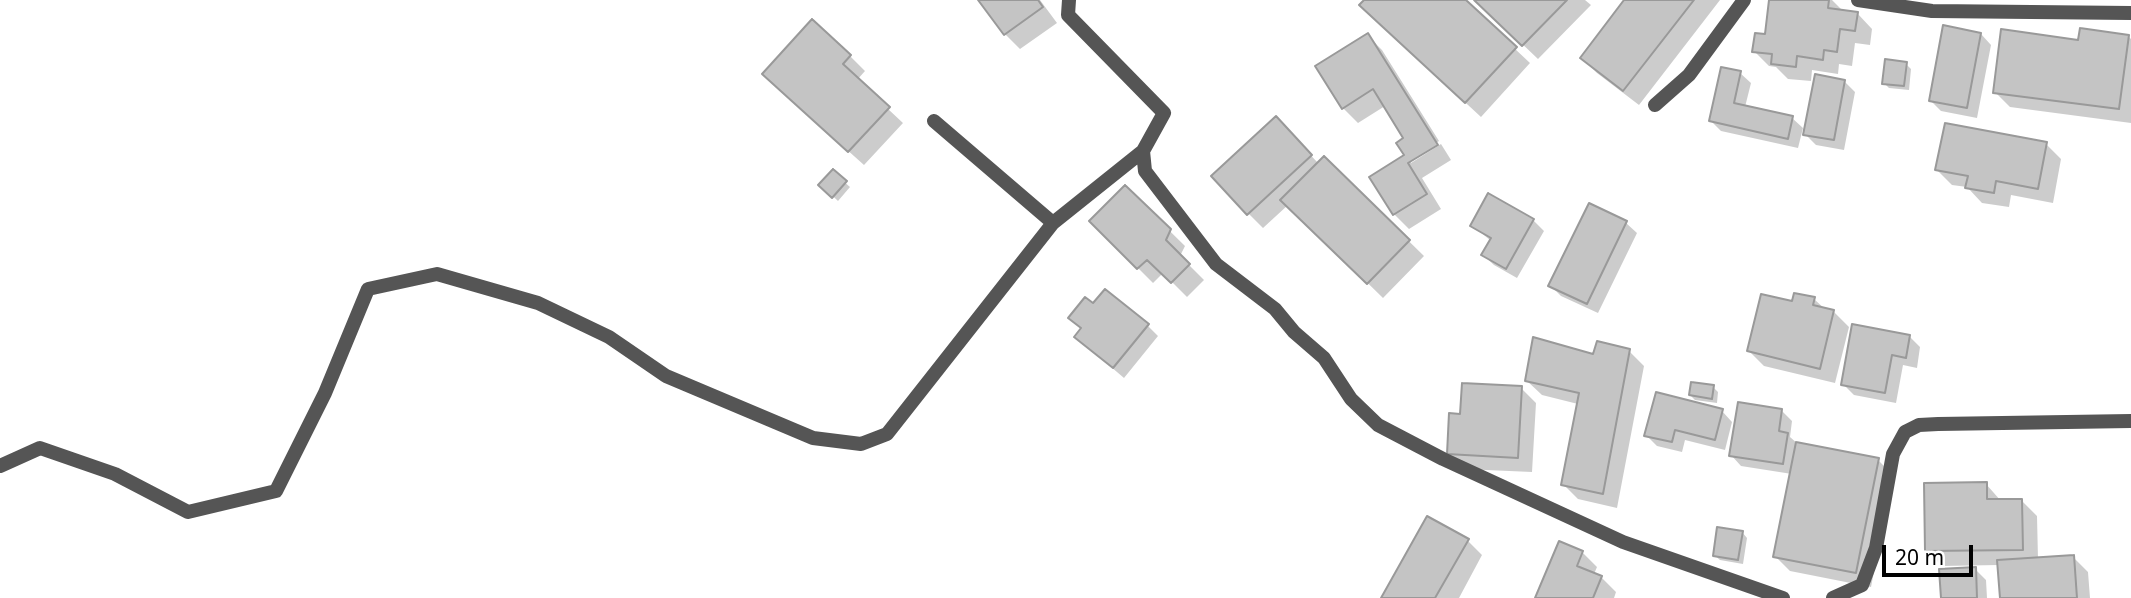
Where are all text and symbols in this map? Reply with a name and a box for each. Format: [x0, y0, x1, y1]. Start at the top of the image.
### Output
scale bar [1886, 532, 1977, 576]
text: 20 m [1895, 543, 1944, 571]

